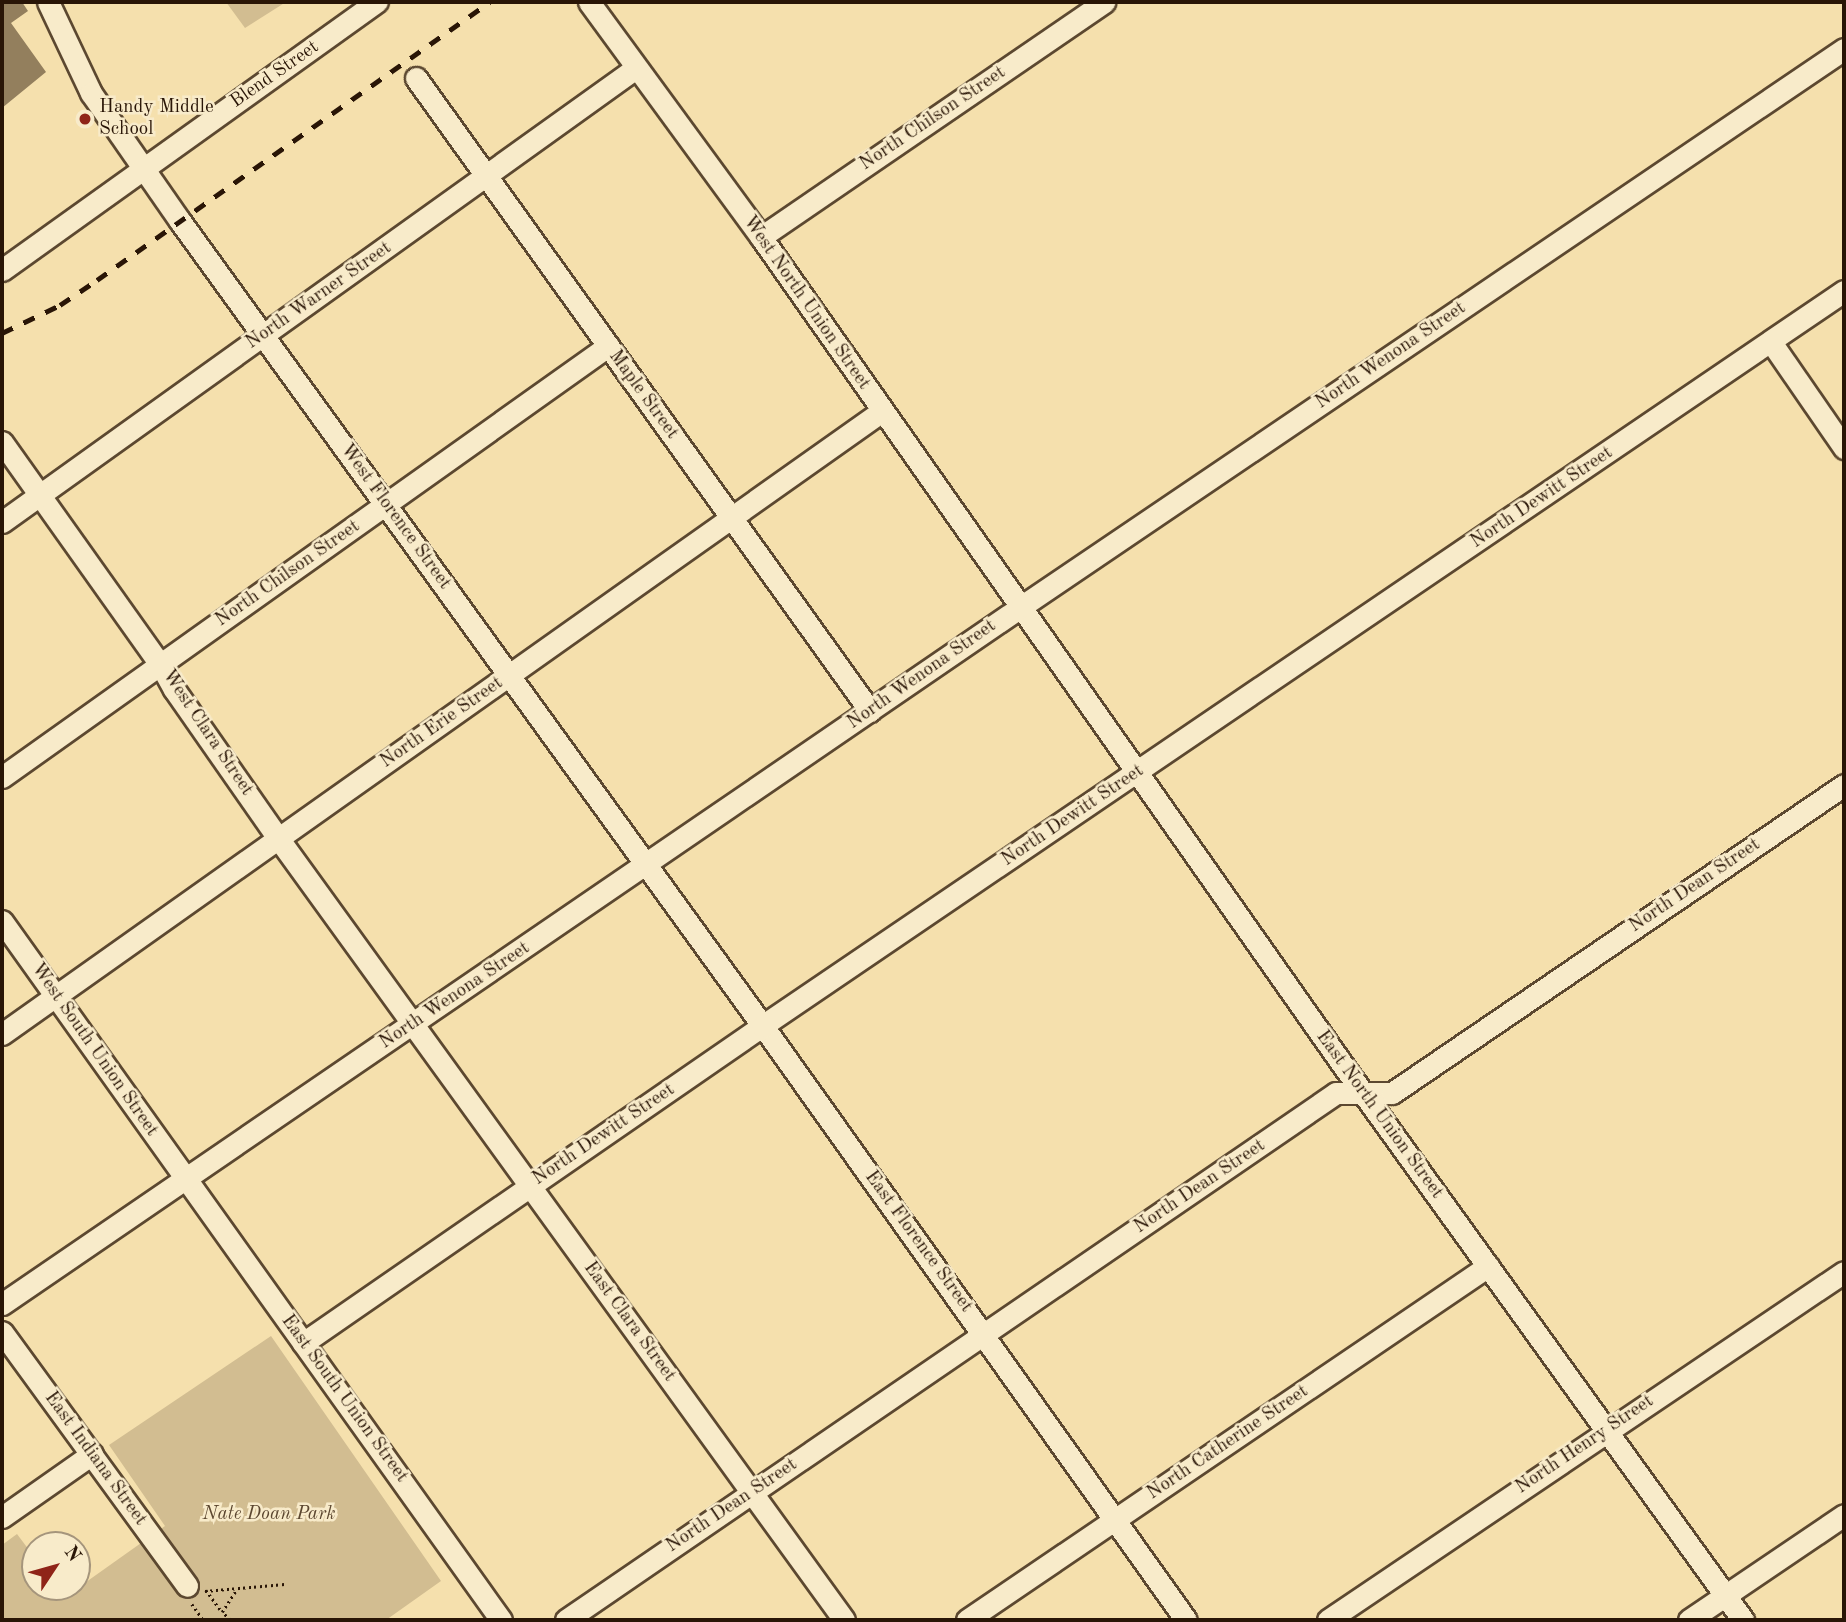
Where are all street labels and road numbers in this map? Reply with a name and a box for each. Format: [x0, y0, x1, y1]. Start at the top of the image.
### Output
street label: Blend Street [226, 36, 324, 114]
street label: North Chilson Street [856, 62, 1010, 176]
street label: West North Union Street [737, 212, 875, 394]
street label: North Warner Street [242, 237, 396, 355]
street label: North Wenona Street [1312, 297, 1470, 415]
street label: Maple Street [603, 346, 683, 444]
street label: West Florence Street [335, 440, 455, 594]
street label: North Dewitt Street [1467, 442, 1617, 554]
street label: North Chilson Street [211, 516, 365, 632]
street label: North Wenona Street [843, 615, 1001, 735]
street label: West Clara Street [156, 665, 258, 801]
street label: North Erie Street [376, 672, 508, 774]
street label: North Dewitt Street [998, 760, 1148, 872]
street label: North Dean Street [1625, 834, 1765, 938]
street label: North Wenona Street [376, 937, 534, 1055]
street label: West South Union Street [25, 959, 163, 1141]
street label: East North Union Street [1310, 1026, 1448, 1204]
street label: North Dewitt Street [529, 1079, 679, 1191]
street label: North Dean Street [1130, 1135, 1270, 1239]
street label: East Florence Street [859, 1167, 977, 1317]
street label: East Clara Street [578, 1258, 680, 1386]
street label: East South Union Street [275, 1311, 413, 1487]
street label: North Catherine Street [1143, 1381, 1313, 1505]
street label: East Indiana Street [39, 1387, 151, 1531]
street label: North Henry Street [1512, 1390, 1658, 1500]
street label: North Dean Street [662, 1454, 802, 1558]

